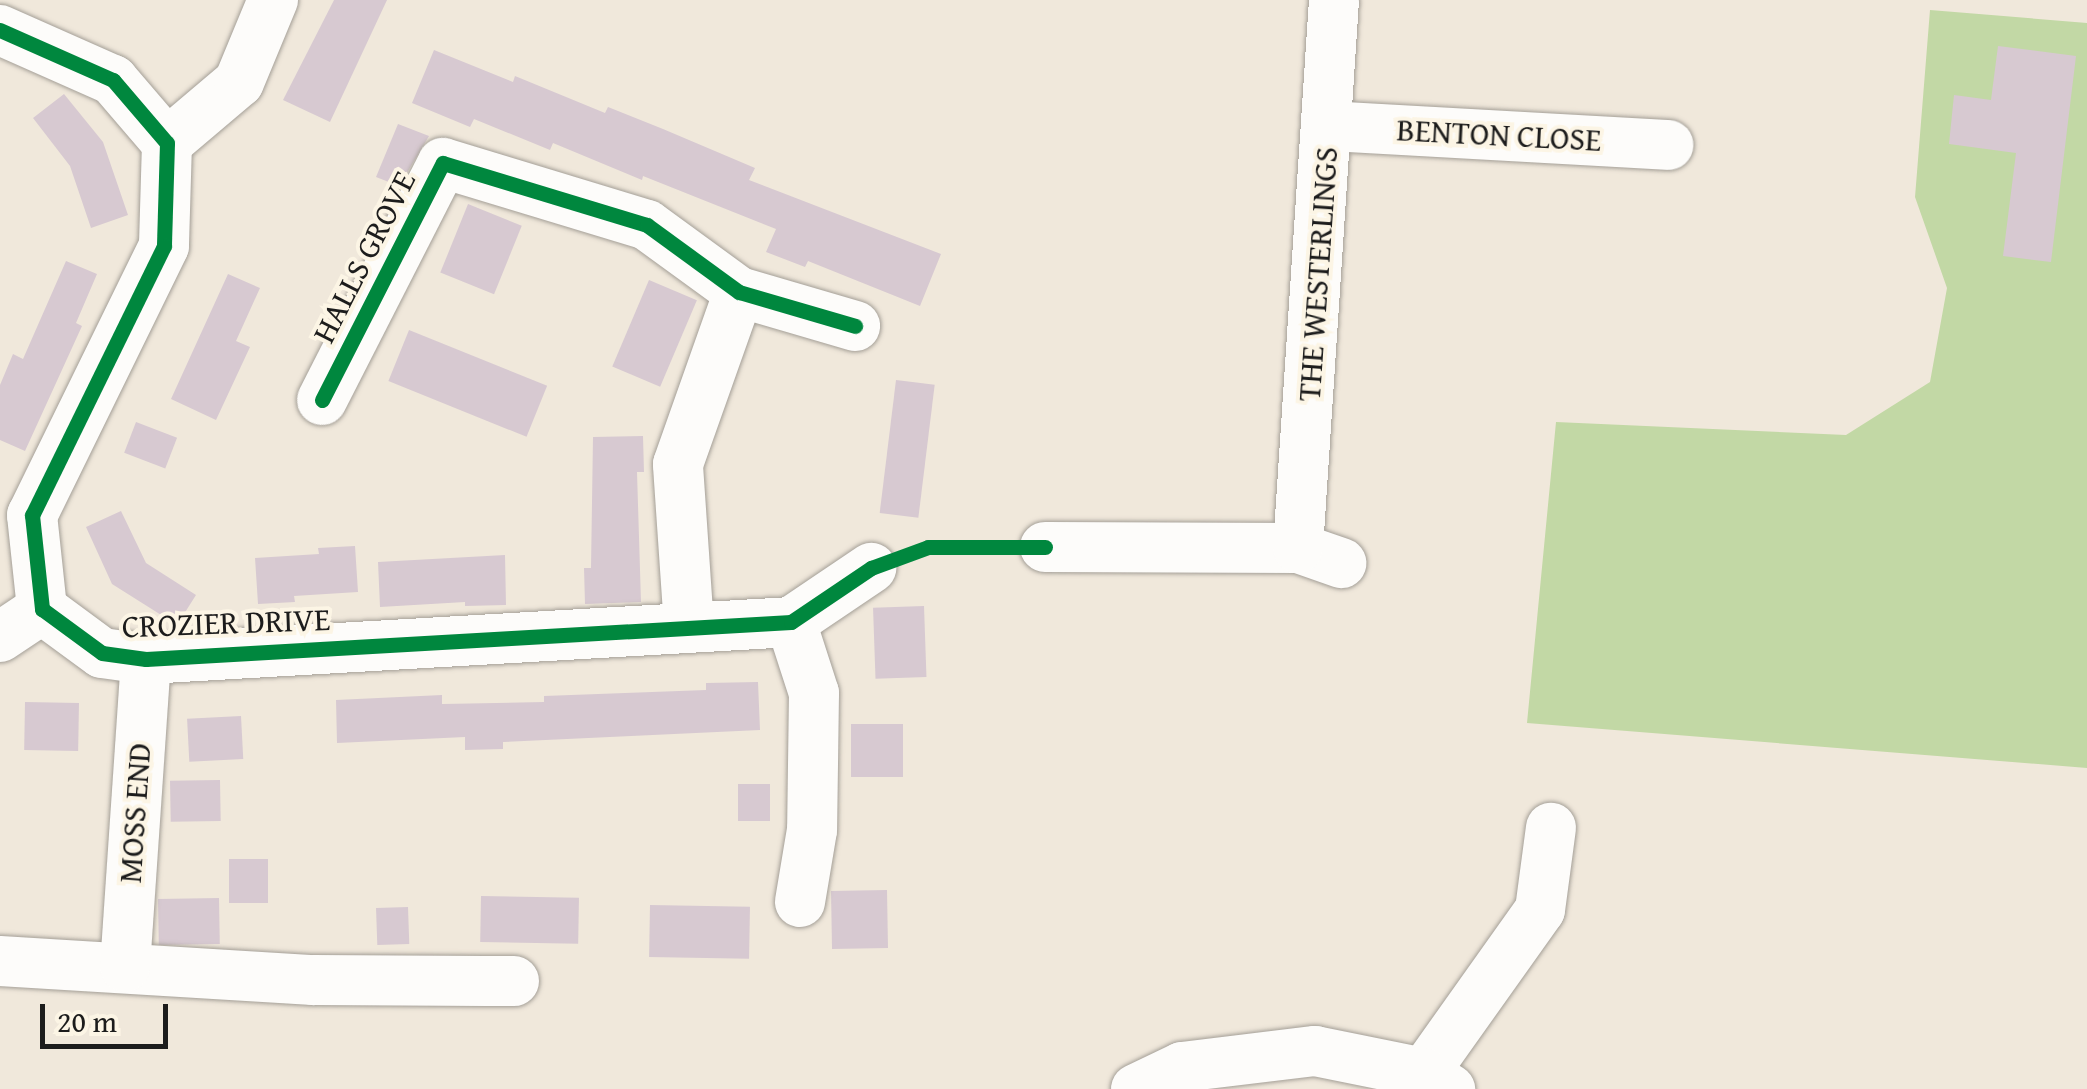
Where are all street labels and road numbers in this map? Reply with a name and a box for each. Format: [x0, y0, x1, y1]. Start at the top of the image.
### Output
street label: BENTON CLOSE [1396, 110, 1602, 160]
street label: THE WESTERLINGS [1290, 146, 1346, 402]
street label: HALLS GROVE [304, 165, 424, 349]
street label: CROZIER DRIVE [121, 600, 331, 646]
street label: MOSS END [111, 742, 159, 884]

